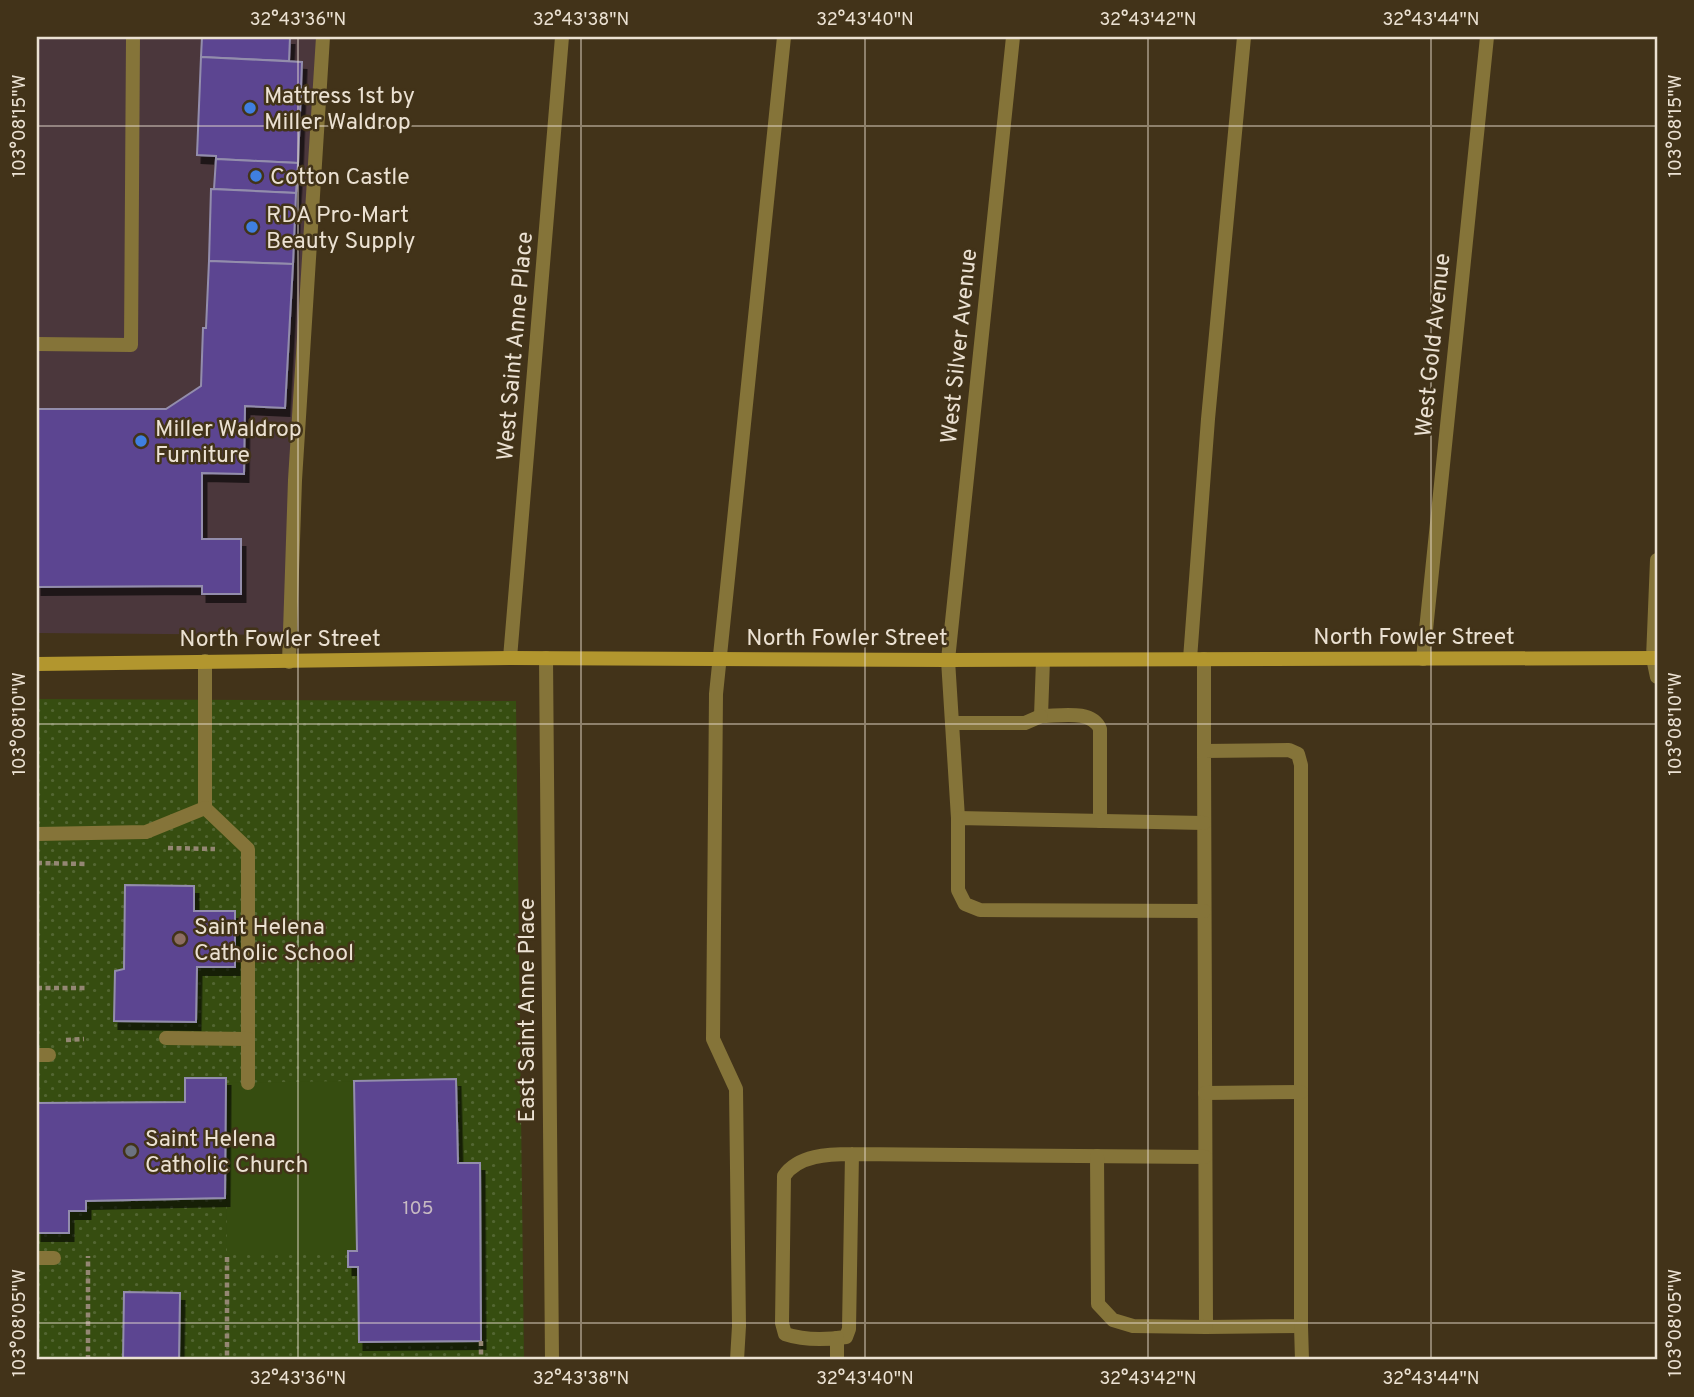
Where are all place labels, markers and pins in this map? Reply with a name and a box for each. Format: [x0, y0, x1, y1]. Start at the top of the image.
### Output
place label: Mattress 1st by Miller Waldrop [264, 83, 415, 138]
marker: Mattress 1st by Miller Waldrop [242, 100, 258, 116]
place label: Cotton Castle [270, 164, 410, 193]
marker: Cotton Castle [248, 168, 264, 184]
place label: RDA Pro-Mart Beauty Supply [266, 202, 415, 257]
marker: RDA Pro-Mart Beauty Supply [244, 219, 260, 235]
place label: Miller Waldrop Furniture [155, 416, 302, 471]
marker: Miller Waldrop Furniture [133, 433, 149, 449]
place label: Saint Helena Catholic School [194, 914, 354, 969]
marker: Saint Helena Catholic School [172, 931, 188, 947]
place label: Saint Helena Catholic Church [145, 1126, 309, 1181]
marker: Saint Helena Catholic Church [123, 1143, 139, 1159]

